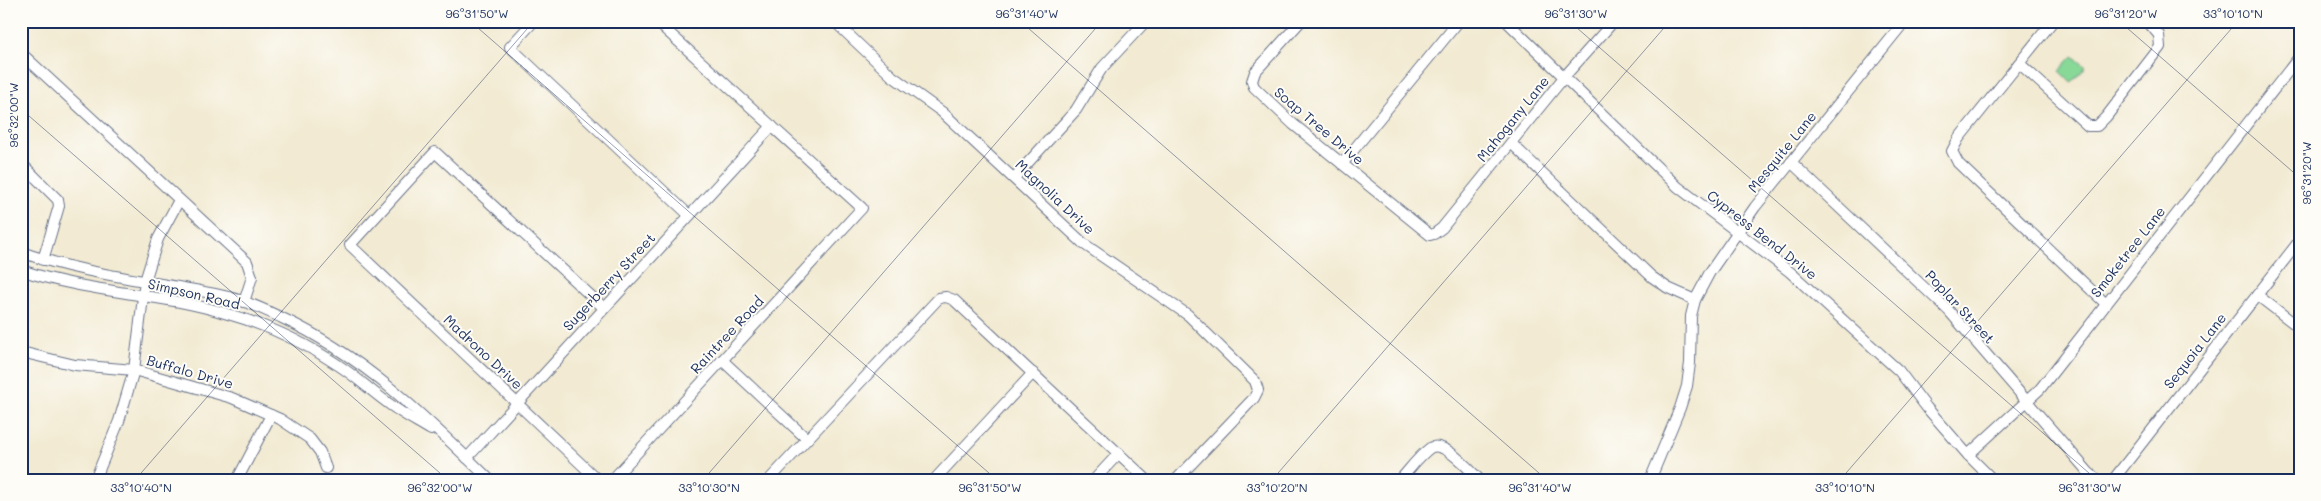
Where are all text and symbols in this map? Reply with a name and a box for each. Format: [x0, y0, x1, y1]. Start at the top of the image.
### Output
text: 96°31'50"W [445, 5, 509, 21]
text: 96°31'40"W [995, 5, 1059, 21]
text: 96°31'30"W [1544, 5, 1608, 21]
text: 96°31'20"W [2095, 5, 2157, 21]
text: 33°10'10"N [2203, 5, 2263, 21]
street label: Mahogany Lane [1472, 72, 1553, 165]
street label: Soap Tree Drive [1270, 82, 1368, 169]
text: 96°32'00"W [5, 83, 21, 147]
street label: Mesquite Lane [1743, 107, 1820, 196]
text: 96°31'20"W [2298, 142, 2314, 204]
street label: Magnolia Drive [1012, 155, 1099, 238]
street label: Cypress Bend Drive [1703, 186, 1821, 284]
street label: Smoketree Lane [2086, 202, 2169, 301]
street label: Sugerberry Street [558, 229, 659, 335]
street label: Poplar Street [1921, 266, 1999, 347]
street label: Simpson Road [146, 274, 242, 313]
street label: Raintree Road [686, 292, 768, 378]
street label: Sequoia Lane [2159, 309, 2230, 393]
street label: Madrono Drive [440, 310, 527, 393]
street label: Buffalo Drive [145, 350, 236, 393]
text: 33°10'40"N [110, 479, 172, 495]
text: 96°32'00"W [408, 479, 472, 495]
text: 33°10'30"N [678, 479, 740, 495]
text: 96°31'50"W [958, 479, 1022, 495]
text: 33°10'20"N [1246, 479, 1308, 495]
text: 96°31'40"W [1508, 479, 1572, 495]
text: 33°10'10"N [1815, 479, 1875, 495]
text: 96°31'30"W [2058, 479, 2122, 495]

